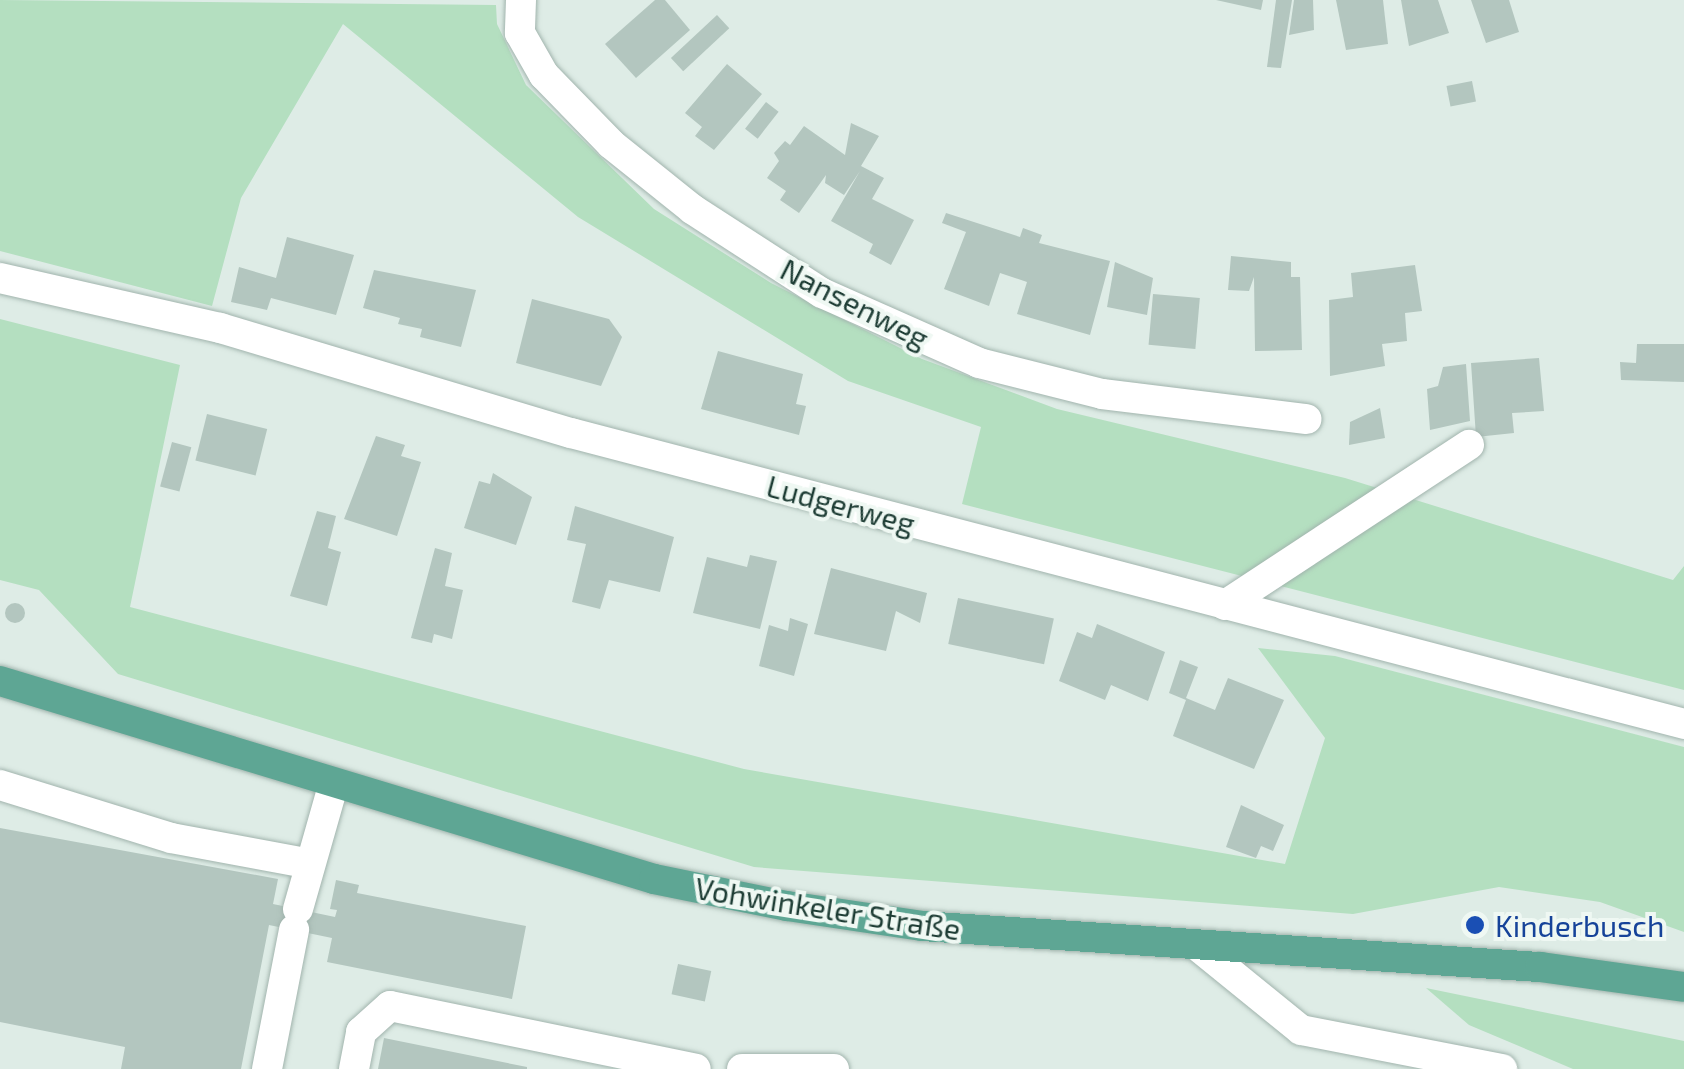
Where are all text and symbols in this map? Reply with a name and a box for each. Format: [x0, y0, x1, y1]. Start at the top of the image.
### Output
street label: Nansenweg [775, 250, 935, 356]
street label: Ludgerweg [763, 467, 919, 541]
street label: Vohwinkeler Straße [692, 869, 964, 947]
place label: Kinderbusch [1495, 907, 1664, 943]
marker: Kinderbusch [1464, 914, 1486, 936]

